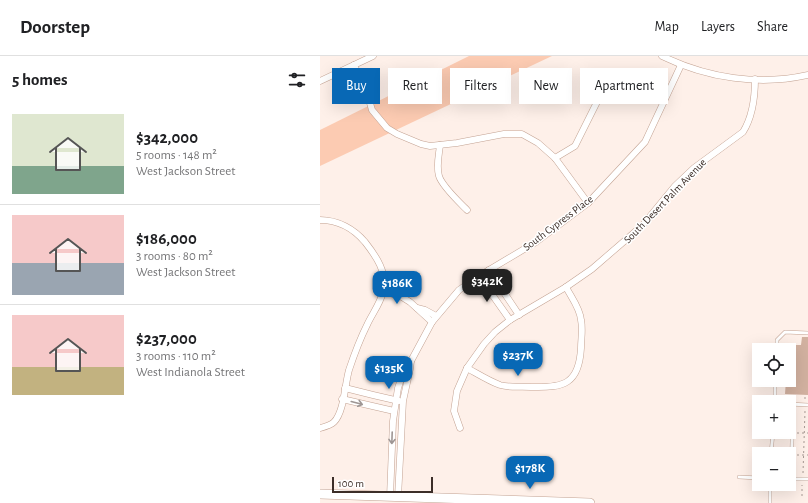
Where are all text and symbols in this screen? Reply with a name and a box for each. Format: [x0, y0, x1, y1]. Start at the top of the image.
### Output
text: Doorstep [20, 18, 90, 37]
text: Map [654, 20, 679, 34]
text: Layers [701, 20, 735, 34]
text: Share [757, 20, 788, 34]
chip: Buy [332, 68, 380, 104]
chip: Rent [388, 68, 442, 104]
chip: Filters [450, 68, 511, 104]
chip: New [519, 68, 572, 104]
chip: Apartment [580, 68, 668, 104]
icon: filters [286, 69, 308, 91]
text: 5 homes [12, 71, 68, 88]
text: $342,000 [136, 129, 198, 146]
icon: home [44, 130, 92, 178]
text: 5 rooms · 148 m² [136, 149, 217, 162]
street label: South Desert Palm Avenue [622, 156, 708, 246]
text: West Jackson Street [136, 165, 235, 178]
street label: South Cypress Place [521, 193, 595, 253]
text: $186,000 [136, 230, 197, 247]
icon: home [44, 231, 92, 279]
text: 3 rooms · 80 m² [136, 250, 213, 263]
text: West Jackson Street [136, 266, 235, 279]
pin: $342K [459, 269, 515, 303]
pin: $186K [369, 271, 425, 305]
text: $342K [471, 275, 503, 288]
text: $186K [382, 277, 412, 290]
text: $237,000 [136, 330, 197, 347]
icon: home [44, 331, 92, 379]
pin: $237K [490, 343, 546, 377]
map controls [752, 343, 796, 491]
button: locate [752, 343, 796, 387]
text: $237K [503, 349, 533, 362]
text: 3 rooms · 110 m² [136, 350, 216, 363]
pin: $135K [361, 356, 417, 390]
text: $135K [374, 362, 404, 375]
text: West Indianola Street [136, 366, 245, 379]
button: + [752, 395, 796, 439]
one-way arrow [350, 400, 363, 407]
one-way arrow [388, 431, 396, 444]
button: − [752, 447, 796, 491]
pin: $178K [502, 456, 558, 490]
text: $178K [515, 462, 545, 475]
scale bar [332, 475, 433, 494]
text: 100 m [338, 478, 364, 489]

